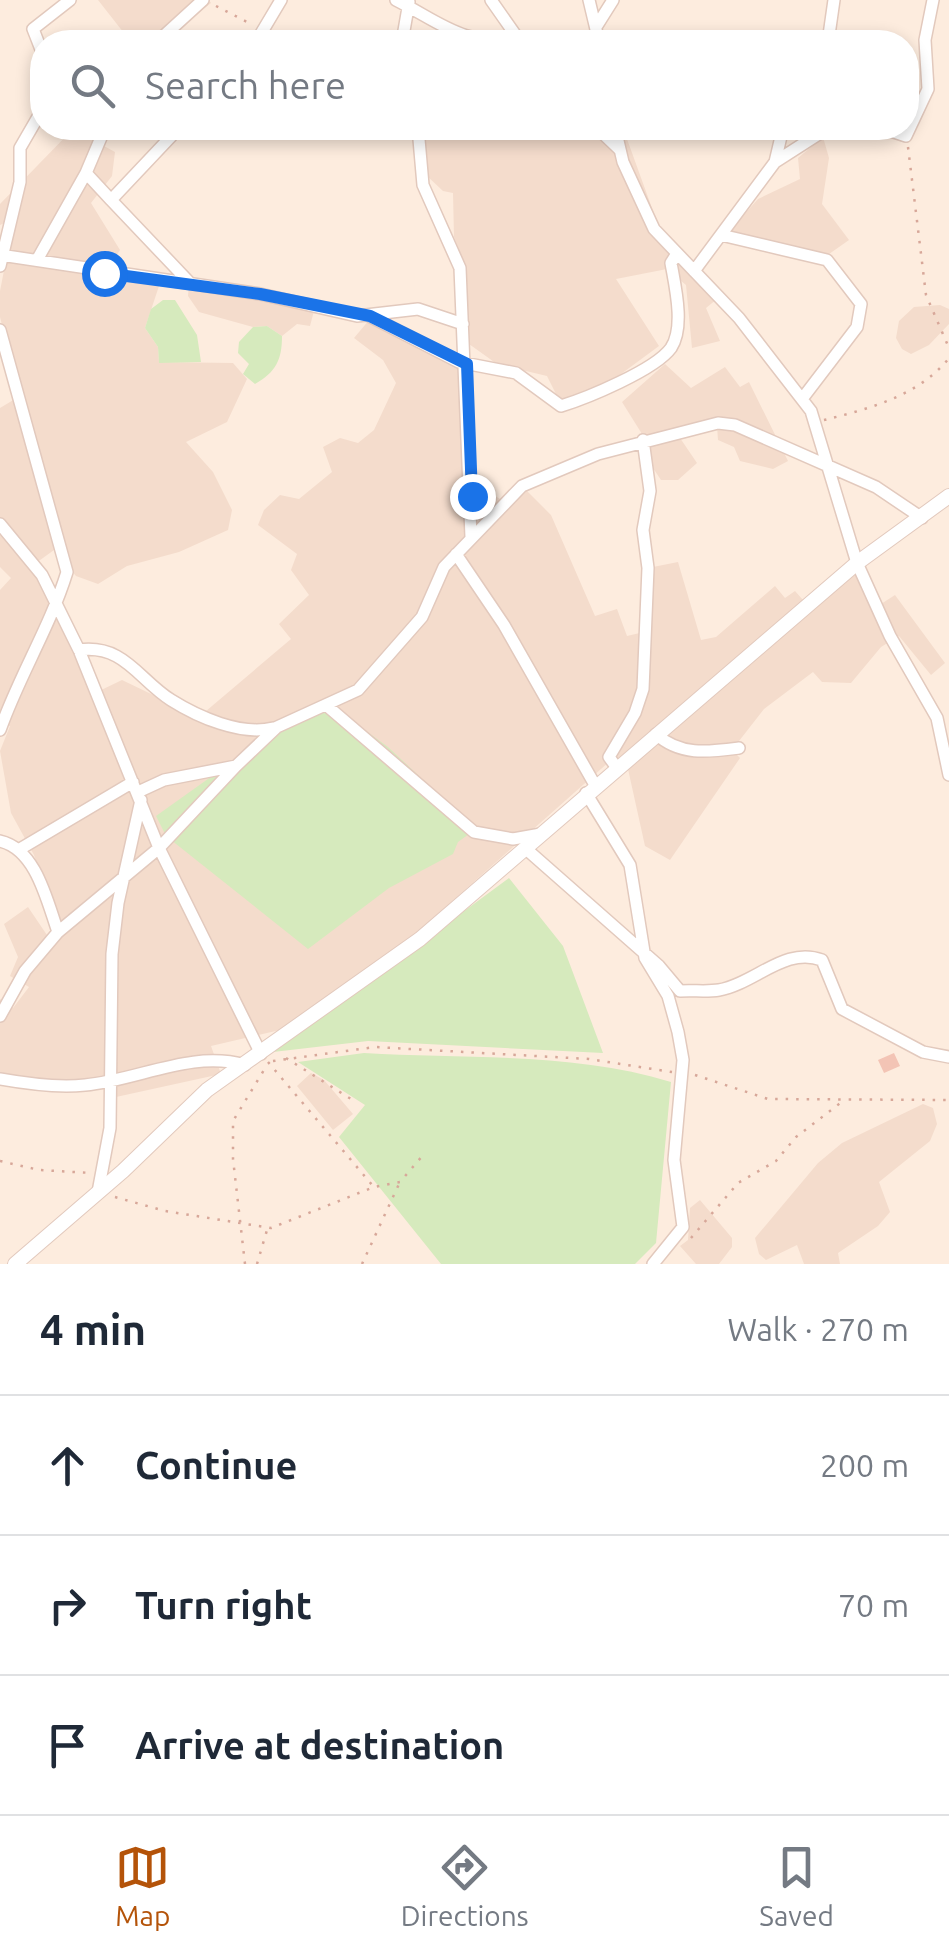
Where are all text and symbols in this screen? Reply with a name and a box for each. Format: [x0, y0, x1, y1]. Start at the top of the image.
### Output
search box [30, 30, 919, 140]
icon: search [65, 58, 120, 113]
text: Search here [145, 64, 346, 106]
route start [82, 251, 128, 297]
route end [450, 474, 496, 520]
text: 4 min [40, 1306, 146, 1353]
text: Walk · 270 m [727, 1311, 909, 1347]
icon: ahead [40, 1438, 95, 1493]
text: Continue [135, 1444, 297, 1486]
text: 200 m [820, 1447, 909, 1483]
icon: right [40, 1578, 95, 1633]
text: Turn right [135, 1584, 312, 1626]
text: 70 m [838, 1587, 909, 1623]
icon: arrive [40, 1718, 95, 1773]
text: Arrive at destination [135, 1724, 504, 1766]
tab: Map [115, 1840, 170, 1931]
tab: Directions [401, 1840, 529, 1931]
tab: Saved [759, 1840, 834, 1931]

